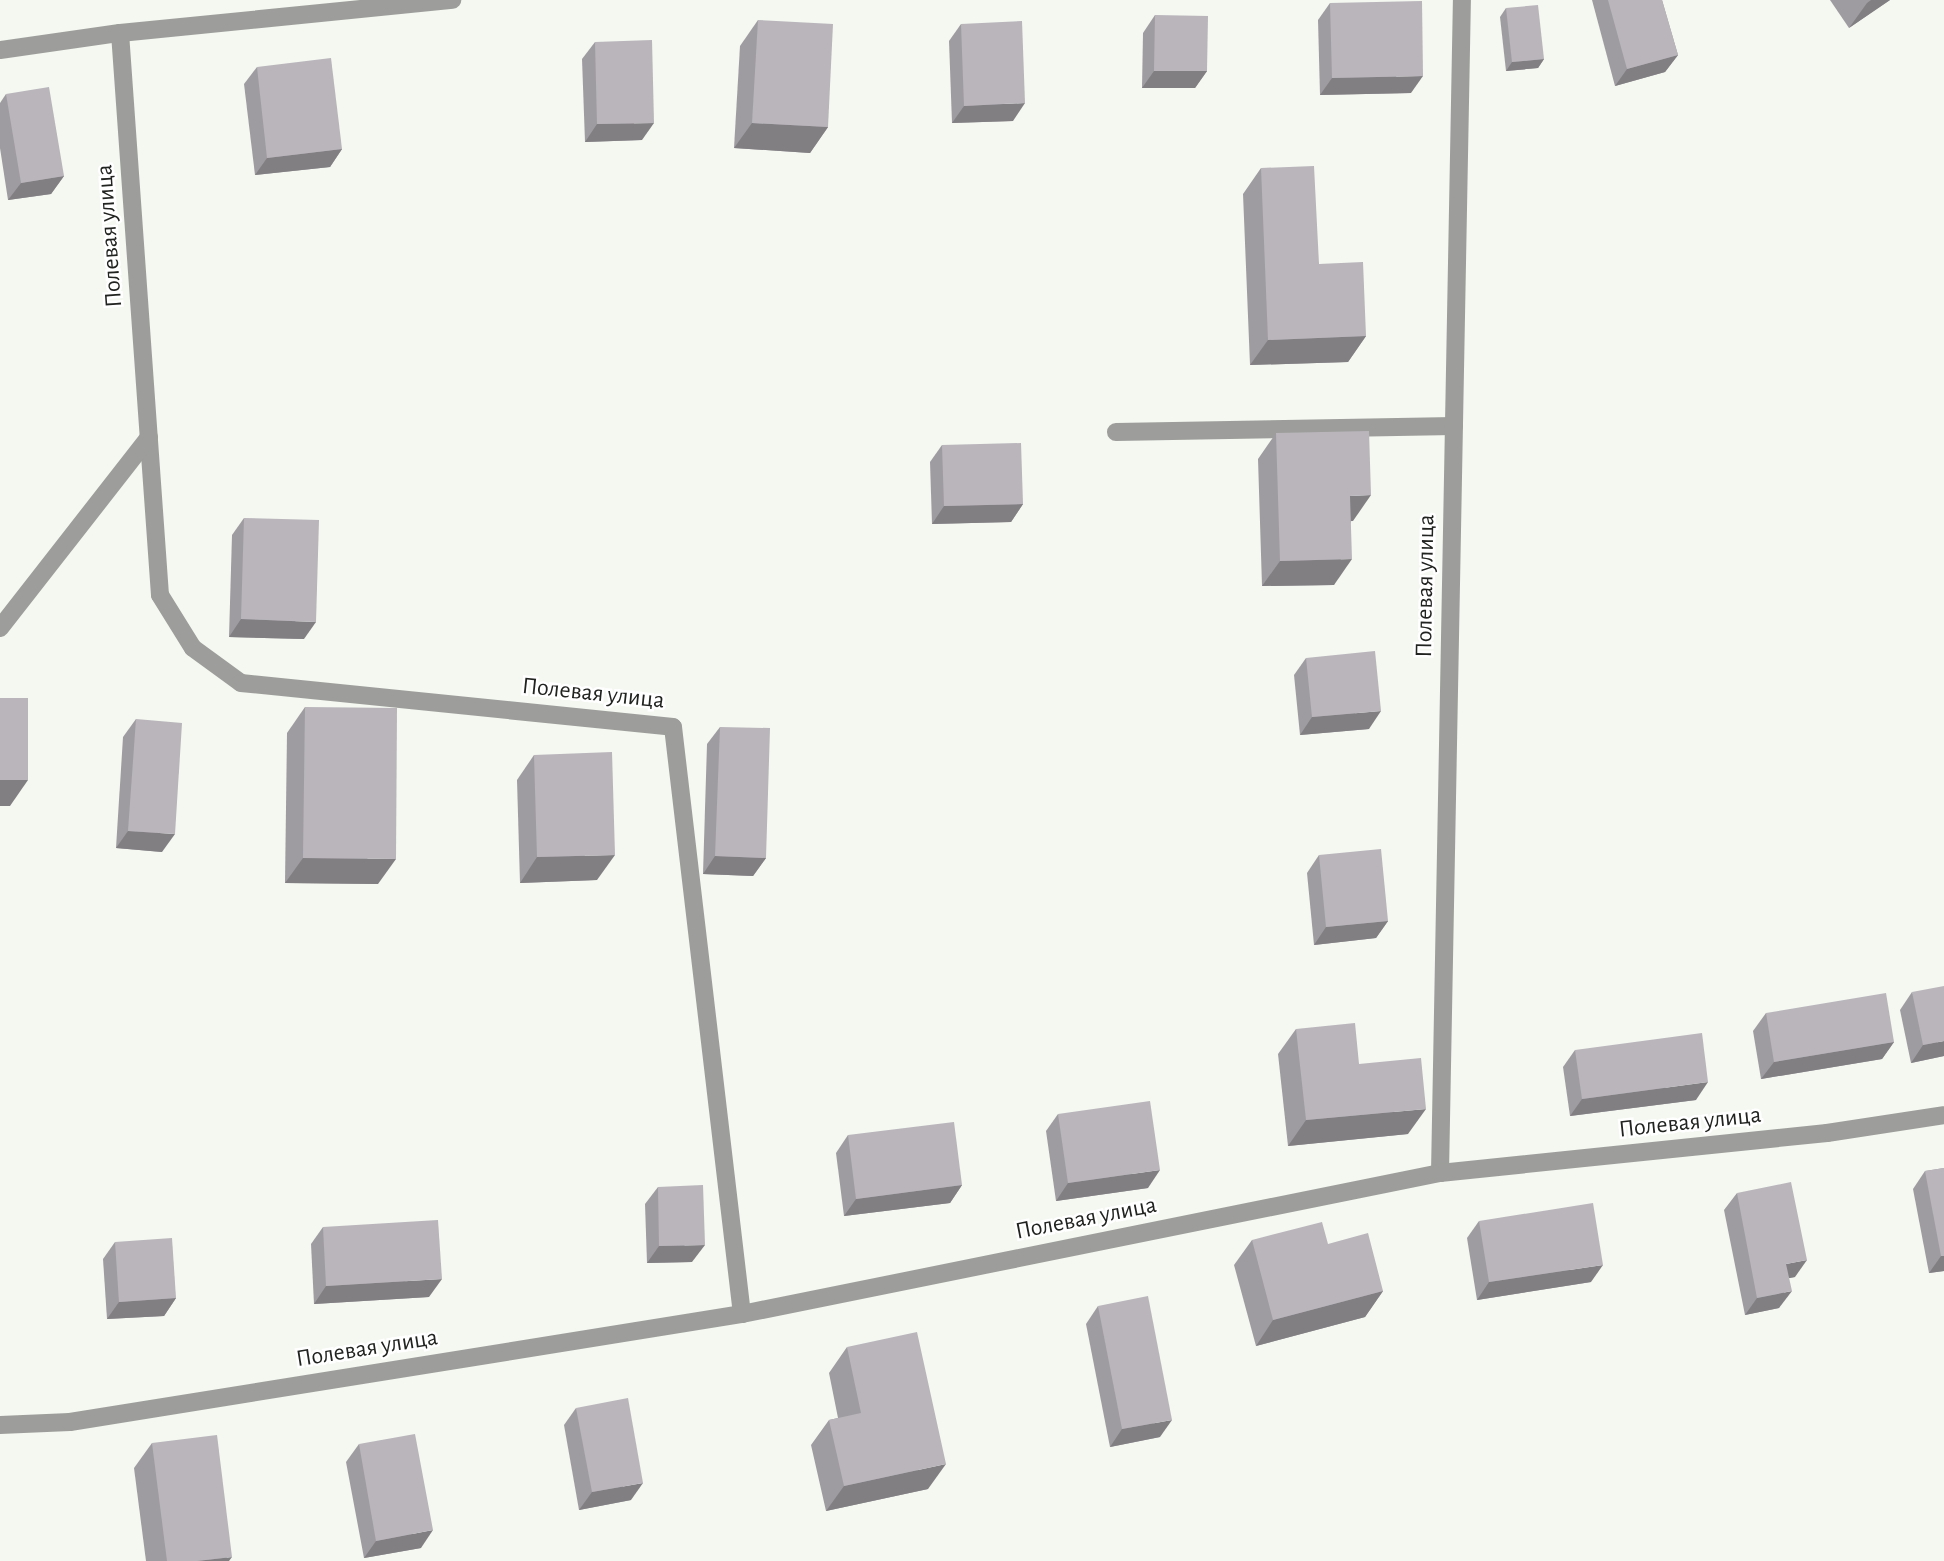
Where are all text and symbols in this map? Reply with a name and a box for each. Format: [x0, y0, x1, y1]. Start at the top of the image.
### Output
street label: Полевая улица [91, 164, 129, 308]
street label: Полевая улица [1410, 514, 1442, 658]
street label: Полевая улица [520, 672, 666, 716]
street label: Полевая улица [1617, 1101, 1763, 1145]
street label: Полевая улица [1013, 1191, 1159, 1247]
street label: Полевая улица [294, 1324, 440, 1374]

